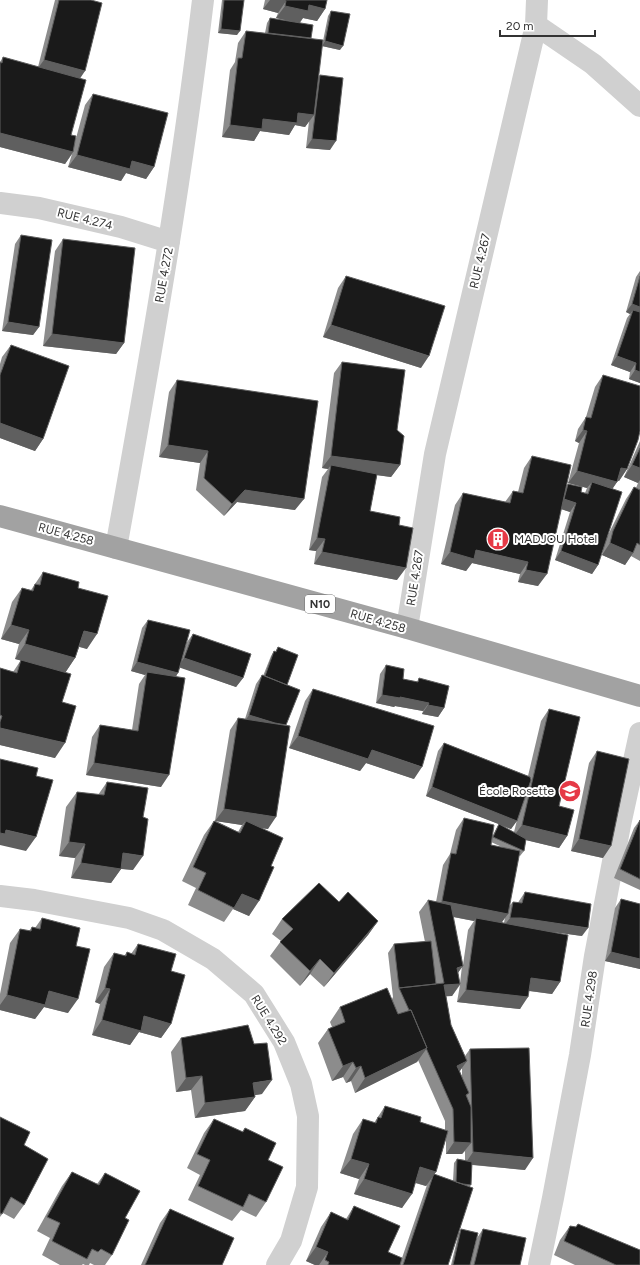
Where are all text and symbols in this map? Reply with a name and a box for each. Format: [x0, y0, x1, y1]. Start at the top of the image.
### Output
scale bar [500, 12, 595, 38]
text: 20 m [506, 19, 534, 33]
street label: RUE 4.274 [56, 205, 115, 233]
street label: RUE 4.267 [467, 232, 493, 290]
street label: RUE 4.272 [152, 246, 176, 304]
street label: RUE 4.258 [37, 520, 95, 548]
building icon: MADJOU Hotel [485, 526, 511, 552]
place label: MADJOU Hotel [514, 532, 597, 546]
street label: RUE 4.267 [404, 549, 426, 607]
road number: N10 [305, 595, 335, 613]
street label: RUE 4.258 [349, 606, 407, 636]
school or university icon: École Rosette [557, 778, 583, 804]
place label: École Rosette [479, 784, 554, 798]
street label: RUE 4.298 [578, 970, 600, 1028]
street label: RUE 4.292 [248, 992, 290, 1048]

